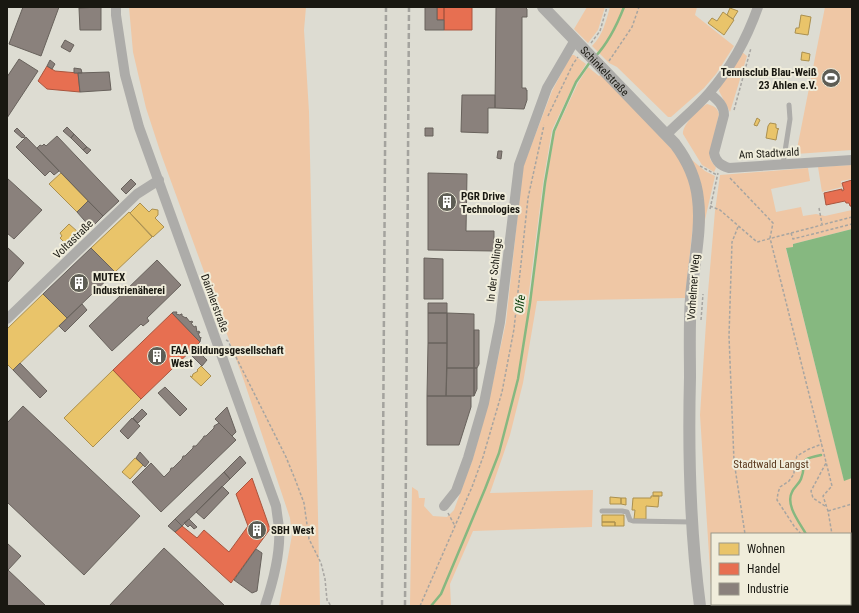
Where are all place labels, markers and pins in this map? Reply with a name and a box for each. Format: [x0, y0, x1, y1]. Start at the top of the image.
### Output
place label: Tennisclub Blau-Weiß 23 Ahlen e.V. [721, 66, 817, 92]
sports icon: Tennisclub Blau-Weiß 23 Ahlen e.V. [820, 67, 842, 89]
place label: PGR Drive Technologies [461, 190, 520, 216]
building icon: PGR Drive Technologies [436, 191, 458, 213]
place label: MUTEX Industrienäherei [93, 271, 165, 297]
building icon: MUTEX Industrienäherei [68, 272, 90, 294]
place label: FAA Bildungsgesellschaft West [171, 344, 284, 370]
building icon: FAA Bildungsgesellschaft West [146, 345, 168, 367]
building icon: SBH West [246, 519, 268, 541]
place label: SBH West [271, 524, 315, 537]

